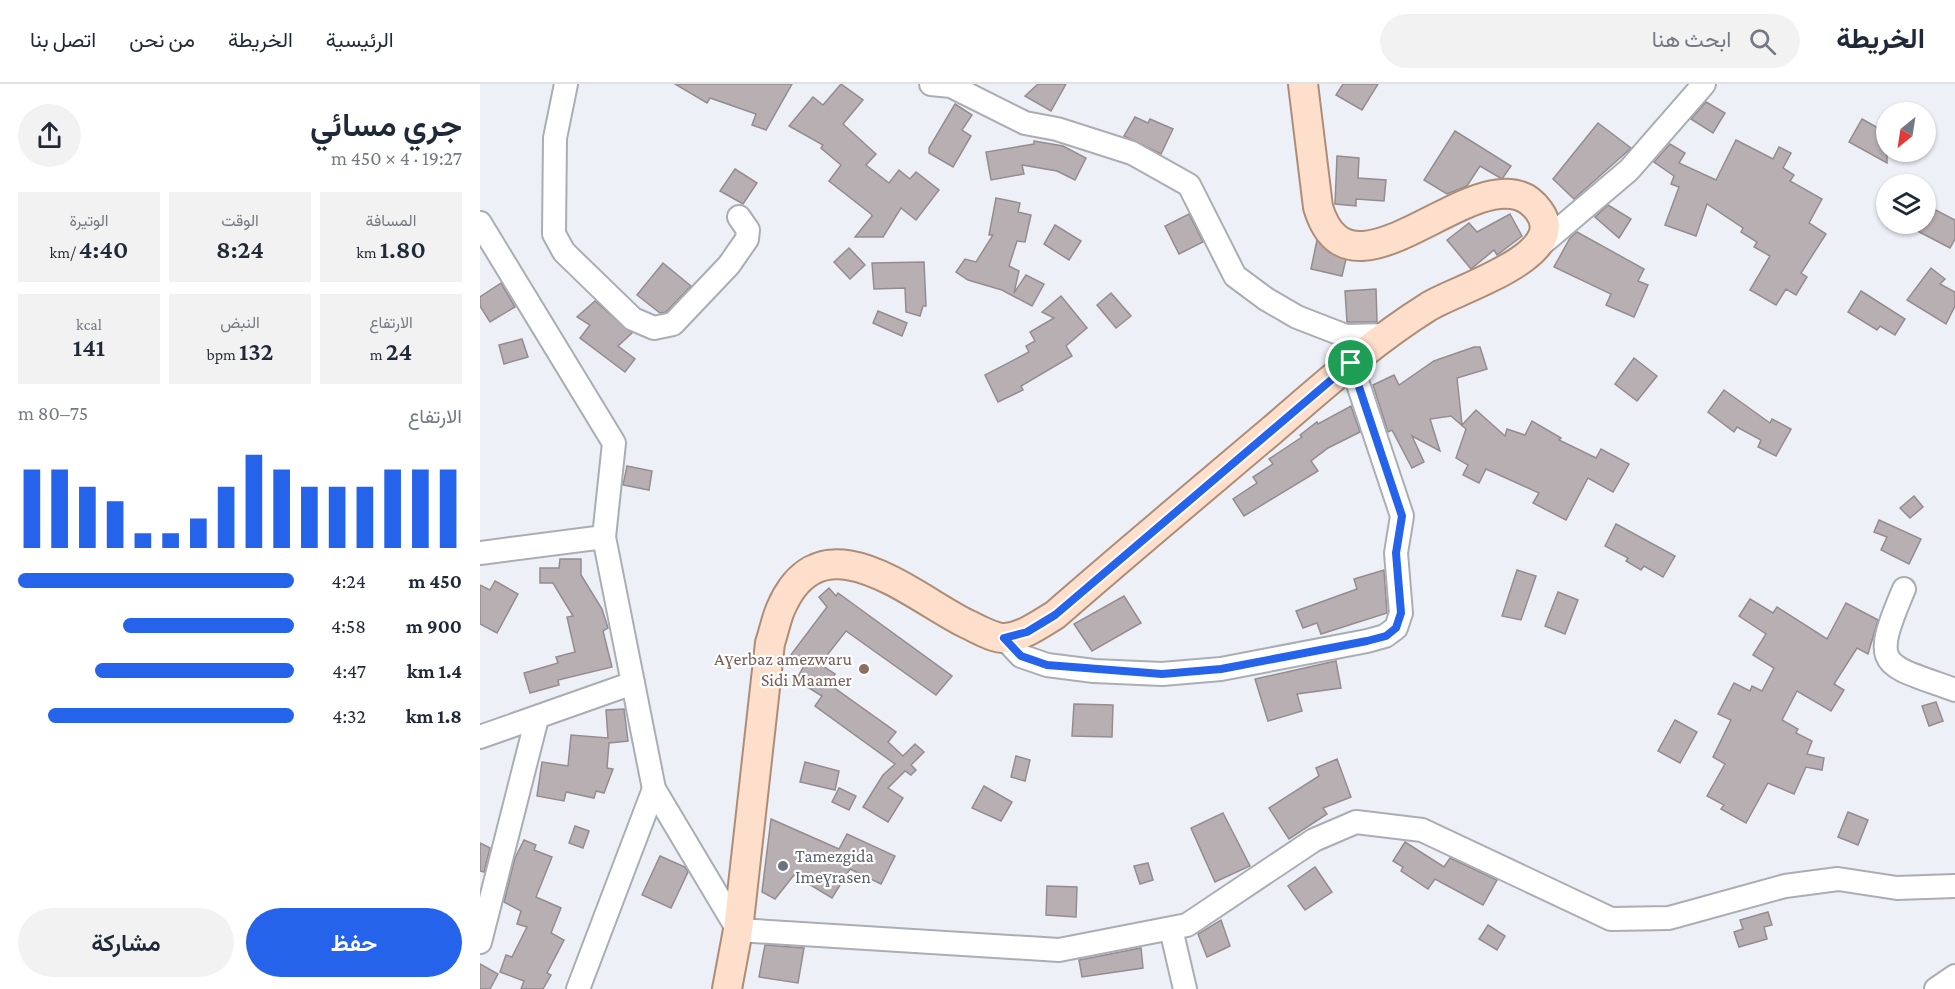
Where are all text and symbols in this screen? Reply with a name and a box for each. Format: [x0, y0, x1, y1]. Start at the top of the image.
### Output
search box [1380, 14, 1800, 68]
text: الخريطة [1836, 23, 1925, 54]
icon: search [1746, 25, 1779, 58]
text: ابحث هنا [1652, 27, 1731, 52]
text: اتصل بنا [30, 28, 96, 52]
text: من نحن [129, 28, 195, 52]
text: الخريطة [228, 28, 293, 52]
text: الرئيسية [326, 28, 394, 52]
north arrow [1876, 102, 1936, 162]
map controls [1876, 102, 1936, 234]
button: share [18, 104, 81, 167]
text: جري مسائي [310, 106, 462, 143]
text: 19:27 · 4 × 450 m [331, 147, 462, 169]
button: layers [1876, 174, 1936, 234]
text: الوتيرة [69, 212, 109, 229]
text: الوقت [221, 212, 259, 229]
text: المسافة [366, 212, 416, 229]
text: 4:40 [79, 235, 128, 264]
text: 8:24 [216, 235, 264, 264]
text: 1.80 [380, 235, 426, 264]
text: /km [50, 244, 79, 261]
text: km [356, 244, 380, 261]
text: النبض [220, 314, 260, 331]
text: الارتفاع [369, 314, 413, 331]
text: kcal [76, 316, 102, 333]
text: 141 [73, 333, 105, 362]
text: 132 [239, 337, 273, 366]
text: 24 [386, 337, 412, 366]
pin [1325, 337, 1376, 388]
text: bpm [207, 346, 239, 363]
text: m [370, 346, 386, 363]
icon: arrive [1334, 346, 1367, 379]
text: 75–80 m [18, 402, 88, 424]
text: الارتفاع [408, 405, 462, 427]
text: 4:24 [331, 570, 366, 592]
text: 450 m [409, 570, 462, 592]
text: 4:58 [331, 615, 366, 637]
text: 900 m [406, 615, 462, 637]
place label: Aɣerbaz amezwaru Sidi Maamer [714, 649, 853, 690]
text: 4:47 [332, 660, 366, 682]
text: 1.4 km [407, 660, 462, 682]
marker: Aɣerbaz amezwaru Sidi Maamer [857, 662, 871, 676]
text: 4:32 [332, 705, 366, 727]
text: 1.8 km [406, 705, 462, 727]
place label: Tamezgida Imeɣrasen [795, 846, 874, 887]
marker: Tamezgida Imeɣrasen [776, 859, 790, 873]
button: مشاركة [18, 908, 234, 977]
button: حفظ [246, 908, 462, 977]

